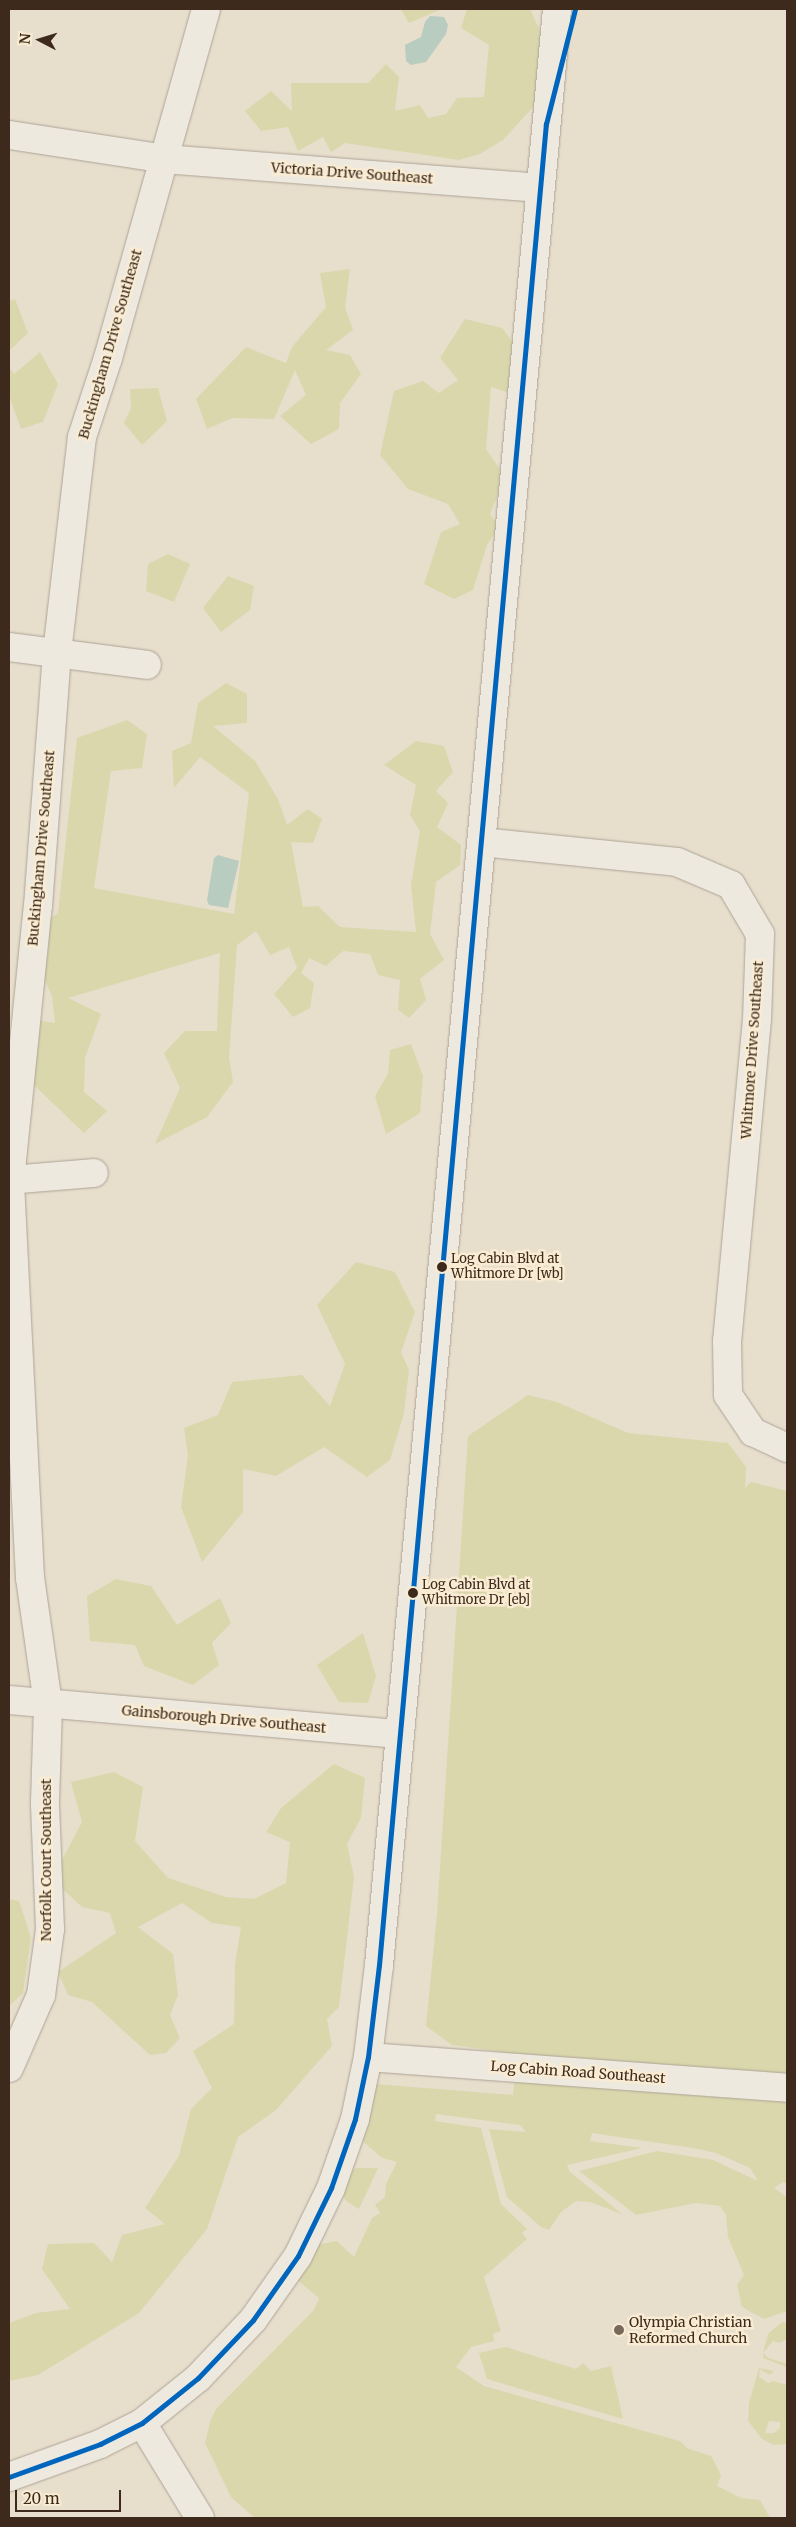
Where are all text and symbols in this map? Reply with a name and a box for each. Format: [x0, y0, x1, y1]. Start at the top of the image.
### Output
north arrow [15, 15, 65, 65]
text: N [16, 32, 35, 45]
street label: Victoria Drive Southeast [270, 159, 434, 187]
street label: Buckingham Drive Southeast [75, 247, 145, 441]
street label: Buckingham Drive Southeast [24, 749, 58, 947]
street label: Whitmore Drive Southeast [737, 960, 767, 1140]
place label: Log Cabin Blvd at Whitmore Dr [wb] [451, 1252, 564, 1283]
marker: Log Cabin Blvd at Whitmore Dr [wb] [437, 1262, 447, 1272]
place label: Log Cabin Blvd at Whitmore Dr [eb] [422, 1578, 530, 1609]
marker: Log Cabin Blvd at Whitmore Dr [eb] [408, 1588, 418, 1598]
street label: Gainsborough Drive Southeast [121, 1702, 327, 1736]
street label: Norfolk Court Southeast [38, 1779, 54, 1941]
street label: Log Cabin Road Southeast [490, 2058, 666, 2086]
place label: Olympia Christian Reformed Church [629, 2314, 752, 2346]
marker: Olympia Christian Reformed Church [613, 2324, 625, 2336]
scale bar [18, 2480, 124, 2512]
text: 20 m [23, 2489, 60, 2508]

